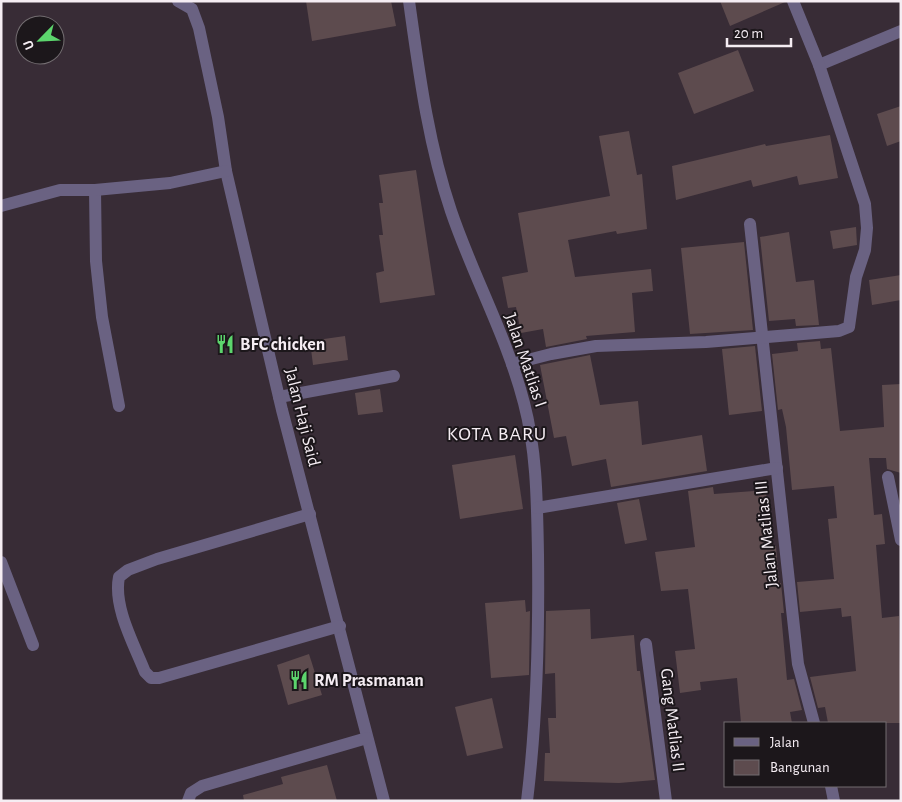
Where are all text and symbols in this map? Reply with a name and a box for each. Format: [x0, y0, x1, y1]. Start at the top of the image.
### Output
north arrow [15, 15, 65, 65]
scale bar [727, 15, 791, 47]
text: 20 m [734, 26, 763, 41]
text: U [21, 38, 37, 52]
street label: Jalan Matlias I [501, 311, 550, 410]
restaurant icon: BFC chicken [214, 333, 236, 355]
place label: BFC chicken [240, 336, 325, 354]
street label: Jalan Haji Said [281, 366, 323, 468]
district label: KOTA BARU [447, 424, 547, 444]
street label: Jalan Matlias III [752, 479, 782, 588]
street label: Gang Matlias II [657, 667, 687, 773]
restaurant icon: RM Prasmanan [288, 669, 310, 691]
place label: RM Prasmanan [314, 672, 424, 690]
legend [724, 722, 887, 787]
text: Jalan [770, 735, 800, 750]
text: Bangunan [770, 760, 830, 775]

